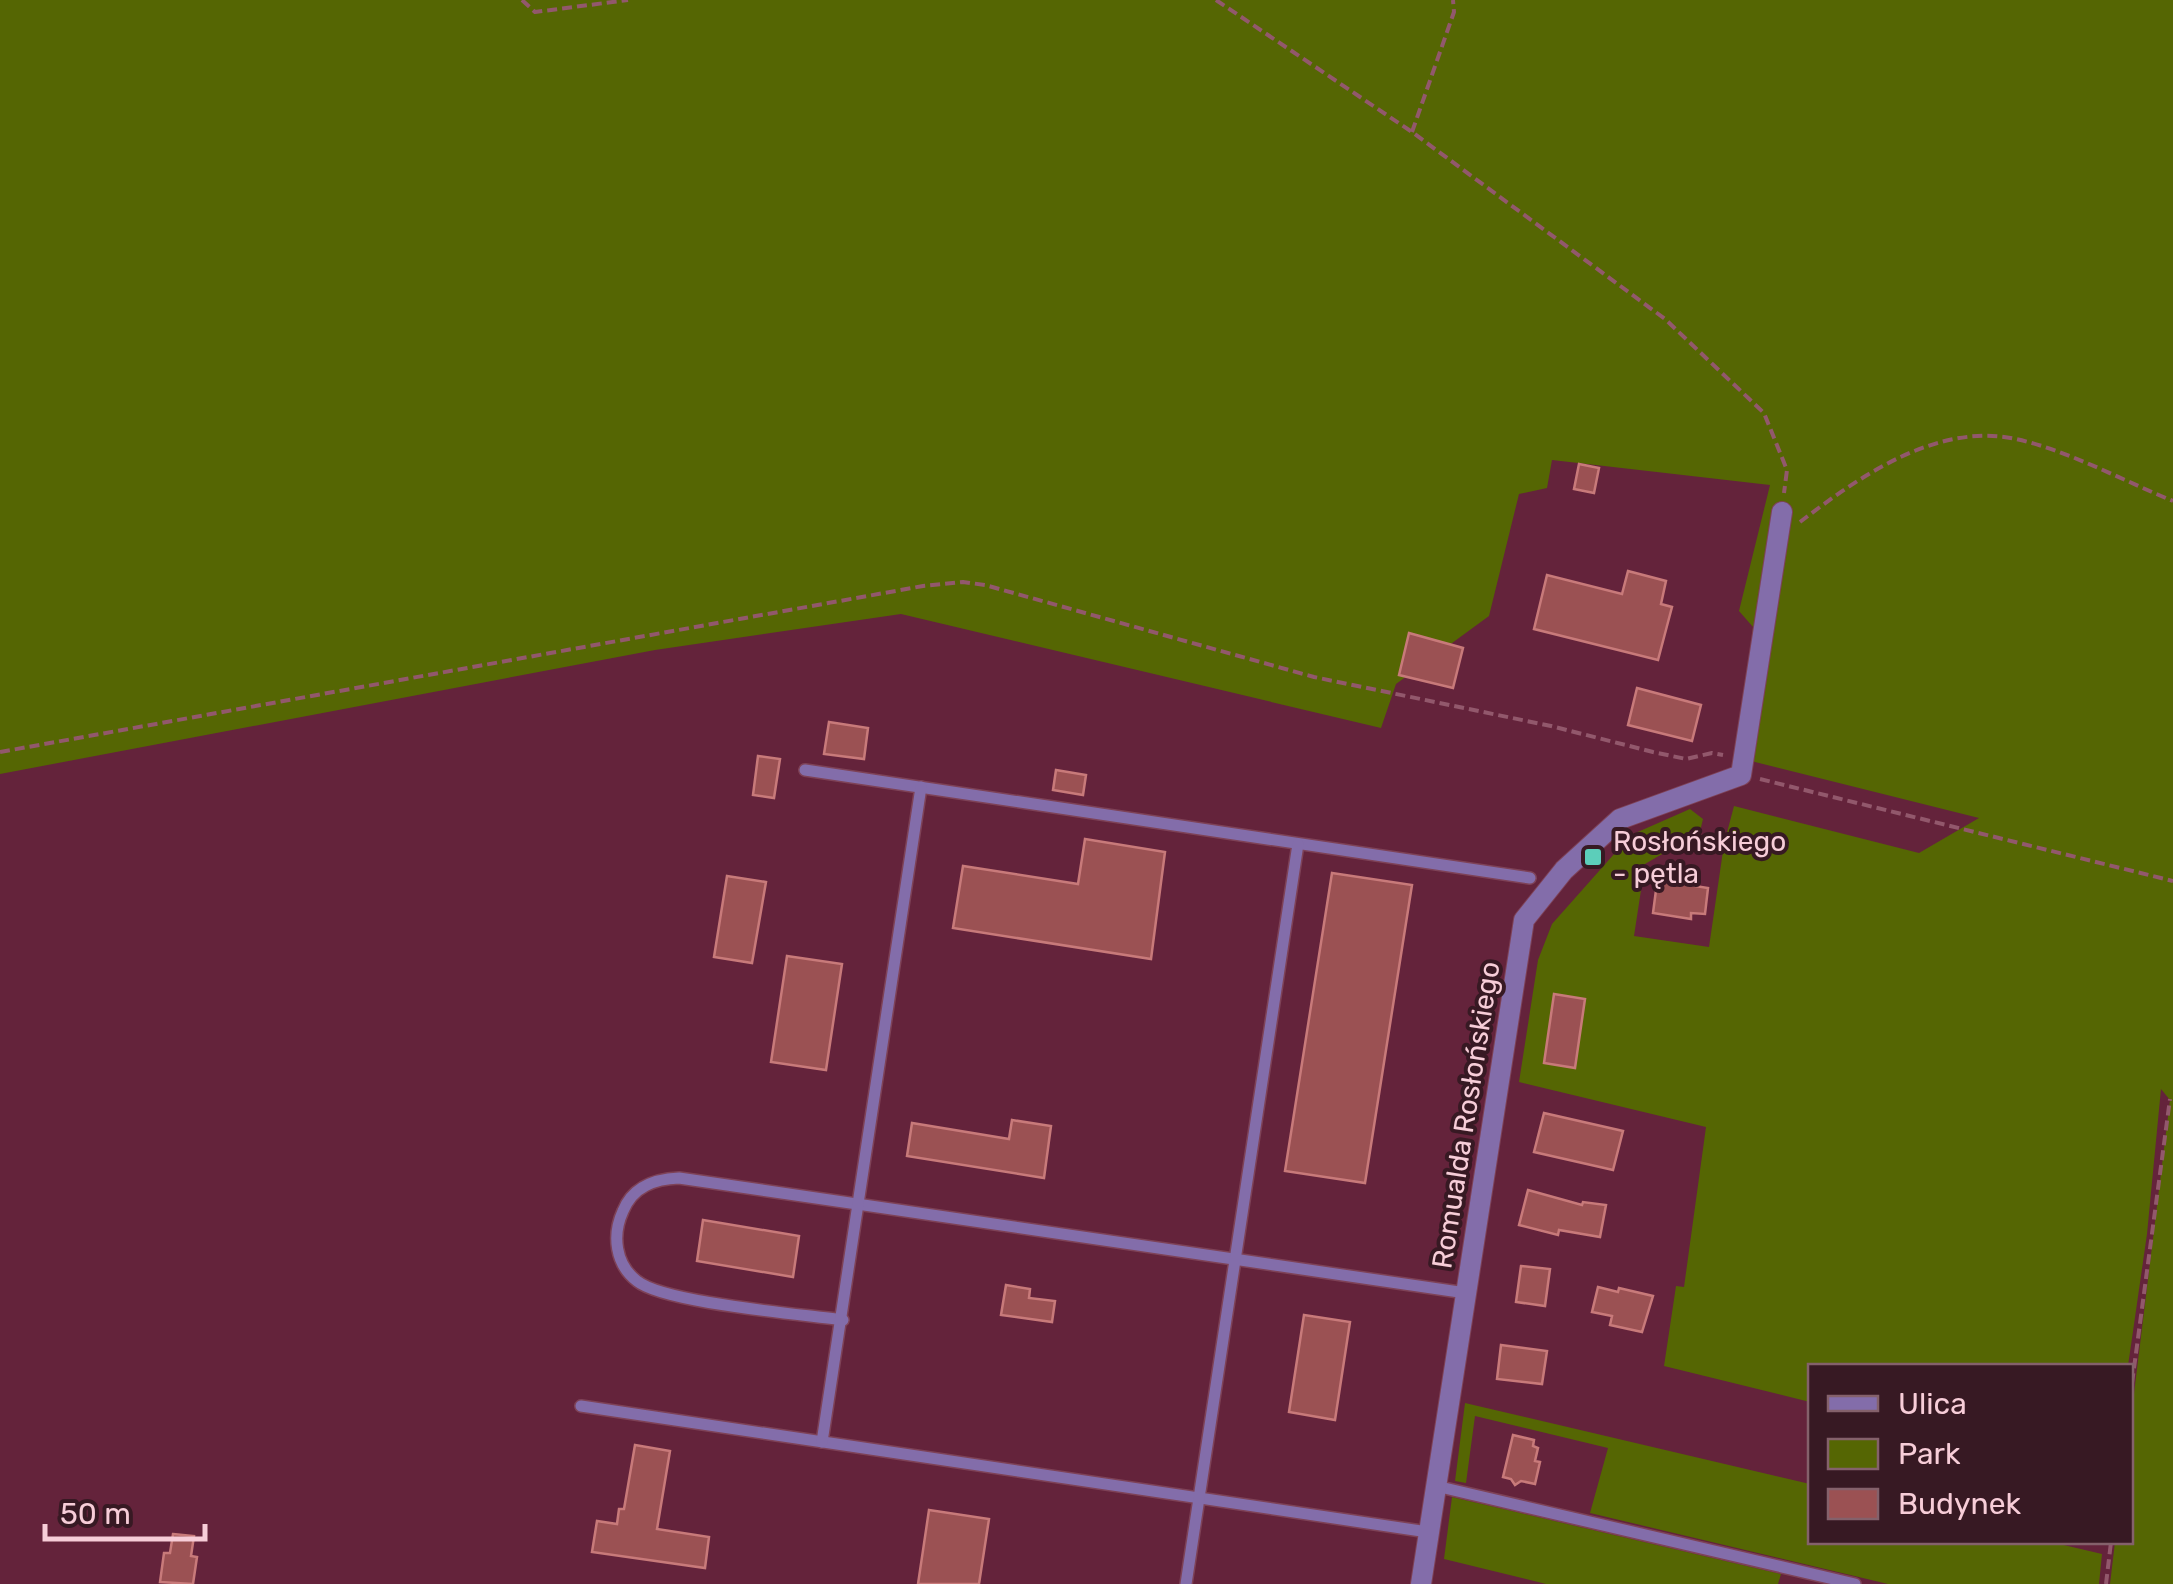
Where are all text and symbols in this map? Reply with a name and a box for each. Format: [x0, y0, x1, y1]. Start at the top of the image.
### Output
place label: Rosłońskiego - pętla [1613, 825, 1786, 890]
marker: Rosłońskiego - pętla [1582, 846, 1604, 868]
street label: Romualda Rosłońskiego [1425, 959, 1507, 1271]
legend [1808, 1364, 2133, 1544]
text: Ulica [1898, 1386, 1967, 1422]
text: Park [1898, 1436, 1961, 1472]
scale bar [45, 1479, 205, 1541]
text: Budynek [1898, 1486, 2021, 1522]
text: 50 m [60, 1496, 131, 1532]

